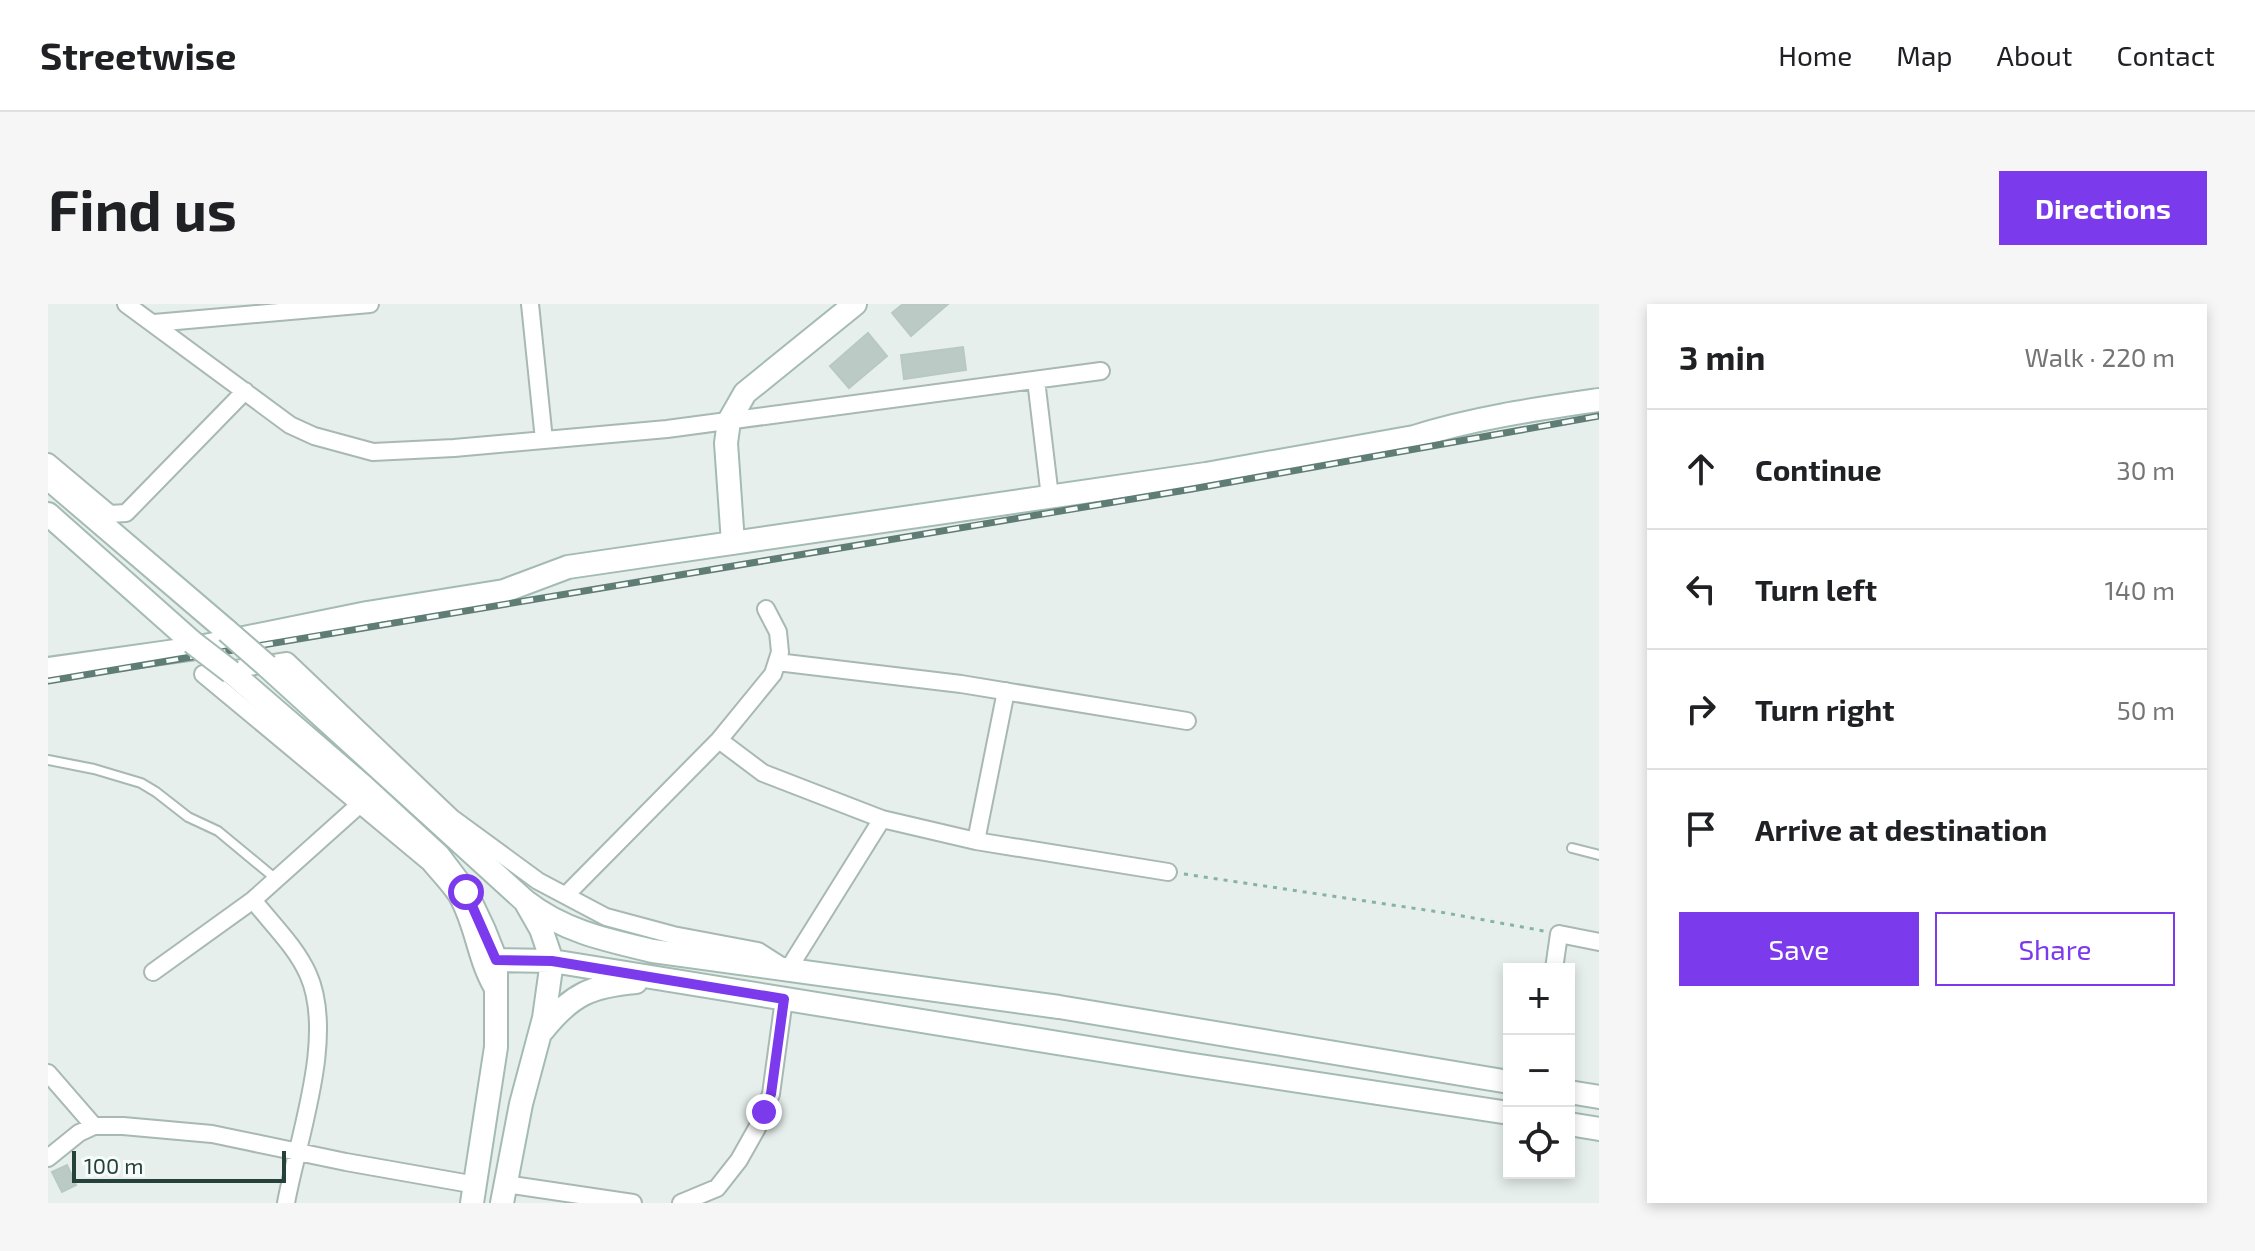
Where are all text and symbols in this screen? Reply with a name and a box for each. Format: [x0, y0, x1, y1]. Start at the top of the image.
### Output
text: Streetwise [40, 32, 236, 78]
text: Home [1778, 38, 1852, 72]
text: Map [1896, 38, 1953, 72]
text: About [1997, 38, 2072, 72]
text: Contact [2116, 38, 2215, 72]
button: Directions [1999, 171, 2207, 245]
text: Find us [48, 175, 237, 242]
text: 3 min [1679, 336, 1765, 377]
text: Walk · 220 m [2024, 341, 2175, 372]
icon: ahead [1679, 447, 1723, 491]
text: Continue [1755, 451, 1882, 487]
text: 30 m [2116, 454, 2175, 485]
icon: left [1679, 567, 1723, 611]
text: Turn left [1755, 571, 1877, 607]
text: 140 m [2104, 574, 2175, 605]
icon: right [1679, 687, 1723, 731]
text: Turn right [1755, 691, 1895, 727]
text: 50 m [2117, 694, 2175, 725]
icon: arrive [1679, 807, 1723, 851]
text: Arrive at destination [1755, 811, 2047, 847]
route start [448, 874, 484, 910]
button: Save [1679, 912, 1919, 986]
button: Share [1935, 912, 2175, 986]
map controls [1503, 963, 1575, 1179]
button: + [1503, 963, 1575, 1035]
button: − [1503, 1035, 1575, 1107]
route end [746, 1094, 782, 1130]
button: locate [1503, 1107, 1575, 1179]
scale bar [72, 1147, 286, 1183]
text: 100 m [84, 1152, 143, 1178]

